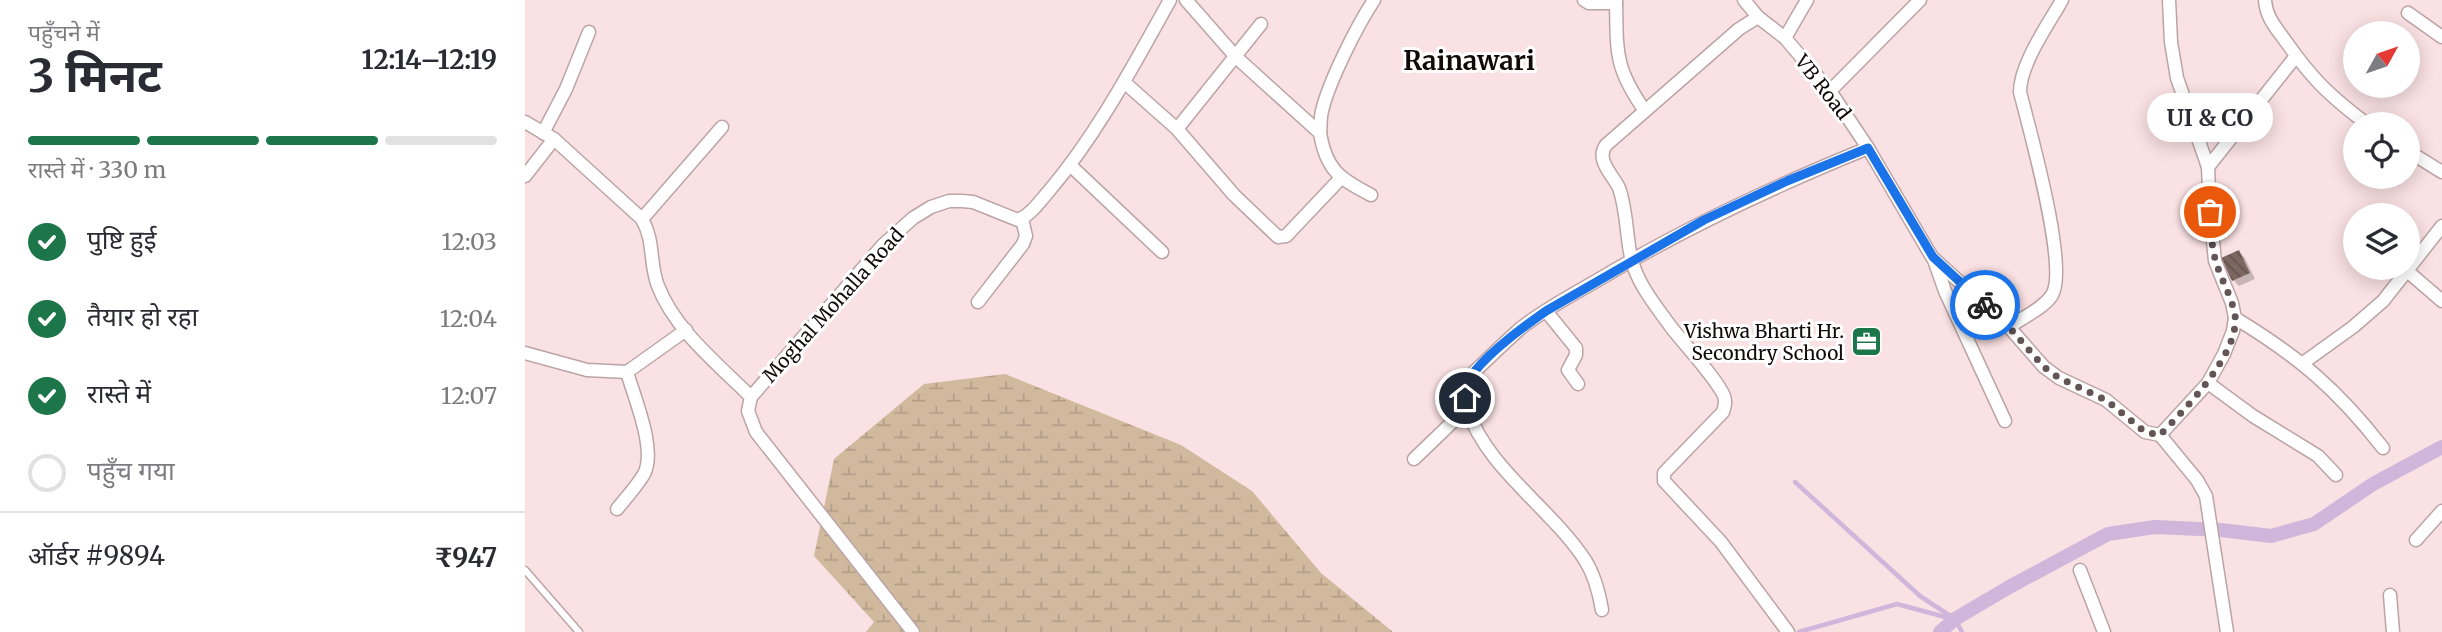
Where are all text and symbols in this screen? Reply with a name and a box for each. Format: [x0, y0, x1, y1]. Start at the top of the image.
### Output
text: पहुँचने में [28, 18, 100, 47]
north arrow [2343, 21, 2420, 98]
map controls [2343, 21, 2420, 280]
text: 12:14–12:19 [362, 43, 497, 76]
district label: Rainawari [1403, 44, 1535, 77]
text: 3 मिनट [28, 47, 162, 105]
street label: VB Road [1789, 49, 1856, 124]
callout: UI & CO [2147, 93, 2273, 142]
text: UI & CO [2167, 103, 2253, 132]
button: locate [2343, 112, 2420, 189]
text: रास्ते में · 330 m [28, 155, 166, 184]
pin [2180, 182, 2240, 242]
icon: bag [2191, 193, 2229, 231]
button: layers [2343, 203, 2420, 280]
icon: check [28, 223, 66, 261]
text: पुष्टि हुई [87, 223, 156, 256]
street label: Moghal Mohalla Road [757, 223, 909, 387]
text: 12:03 [441, 227, 497, 256]
courier [1950, 270, 2020, 340]
icon: bike [1966, 286, 2004, 324]
icon: check [28, 300, 66, 338]
text: तैयार हो रहा [87, 300, 198, 333]
text: 12:04 [440, 304, 497, 333]
place label: Vishwa Bharti Hr. Secondry School [1683, 319, 1844, 365]
office icon: Vishwa Bharti Hr. Secondry School [1850, 325, 1884, 359]
pin [1435, 368, 1495, 428]
icon: check [28, 377, 66, 415]
text: रास्ते में [87, 377, 151, 410]
icon: home [1446, 379, 1484, 417]
text: 12:07 [441, 381, 497, 410]
text: पहुँच गया [87, 454, 175, 487]
text: ऑर्डर #9894 [28, 539, 165, 572]
text: ₹947 [434, 541, 497, 574]

